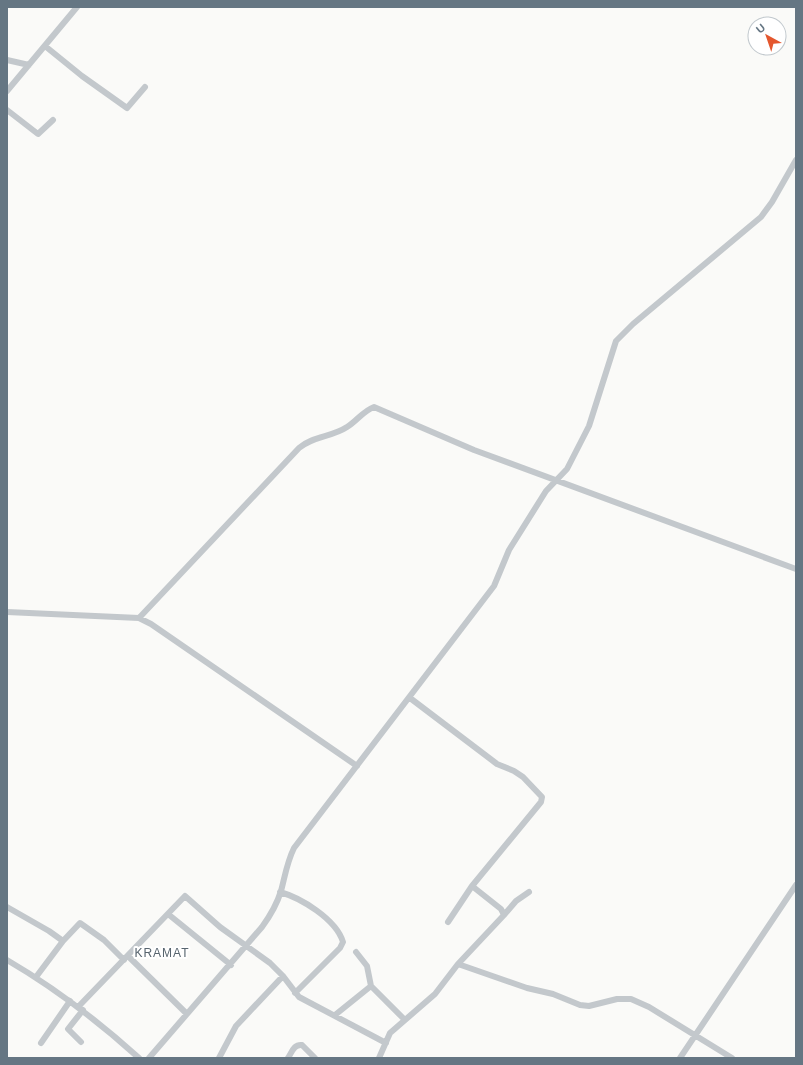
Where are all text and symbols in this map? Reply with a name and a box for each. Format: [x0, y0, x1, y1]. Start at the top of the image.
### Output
north arrow [747, 16, 787, 56]
text: U [754, 21, 768, 35]
district label: KRAMAT [134, 946, 190, 960]

